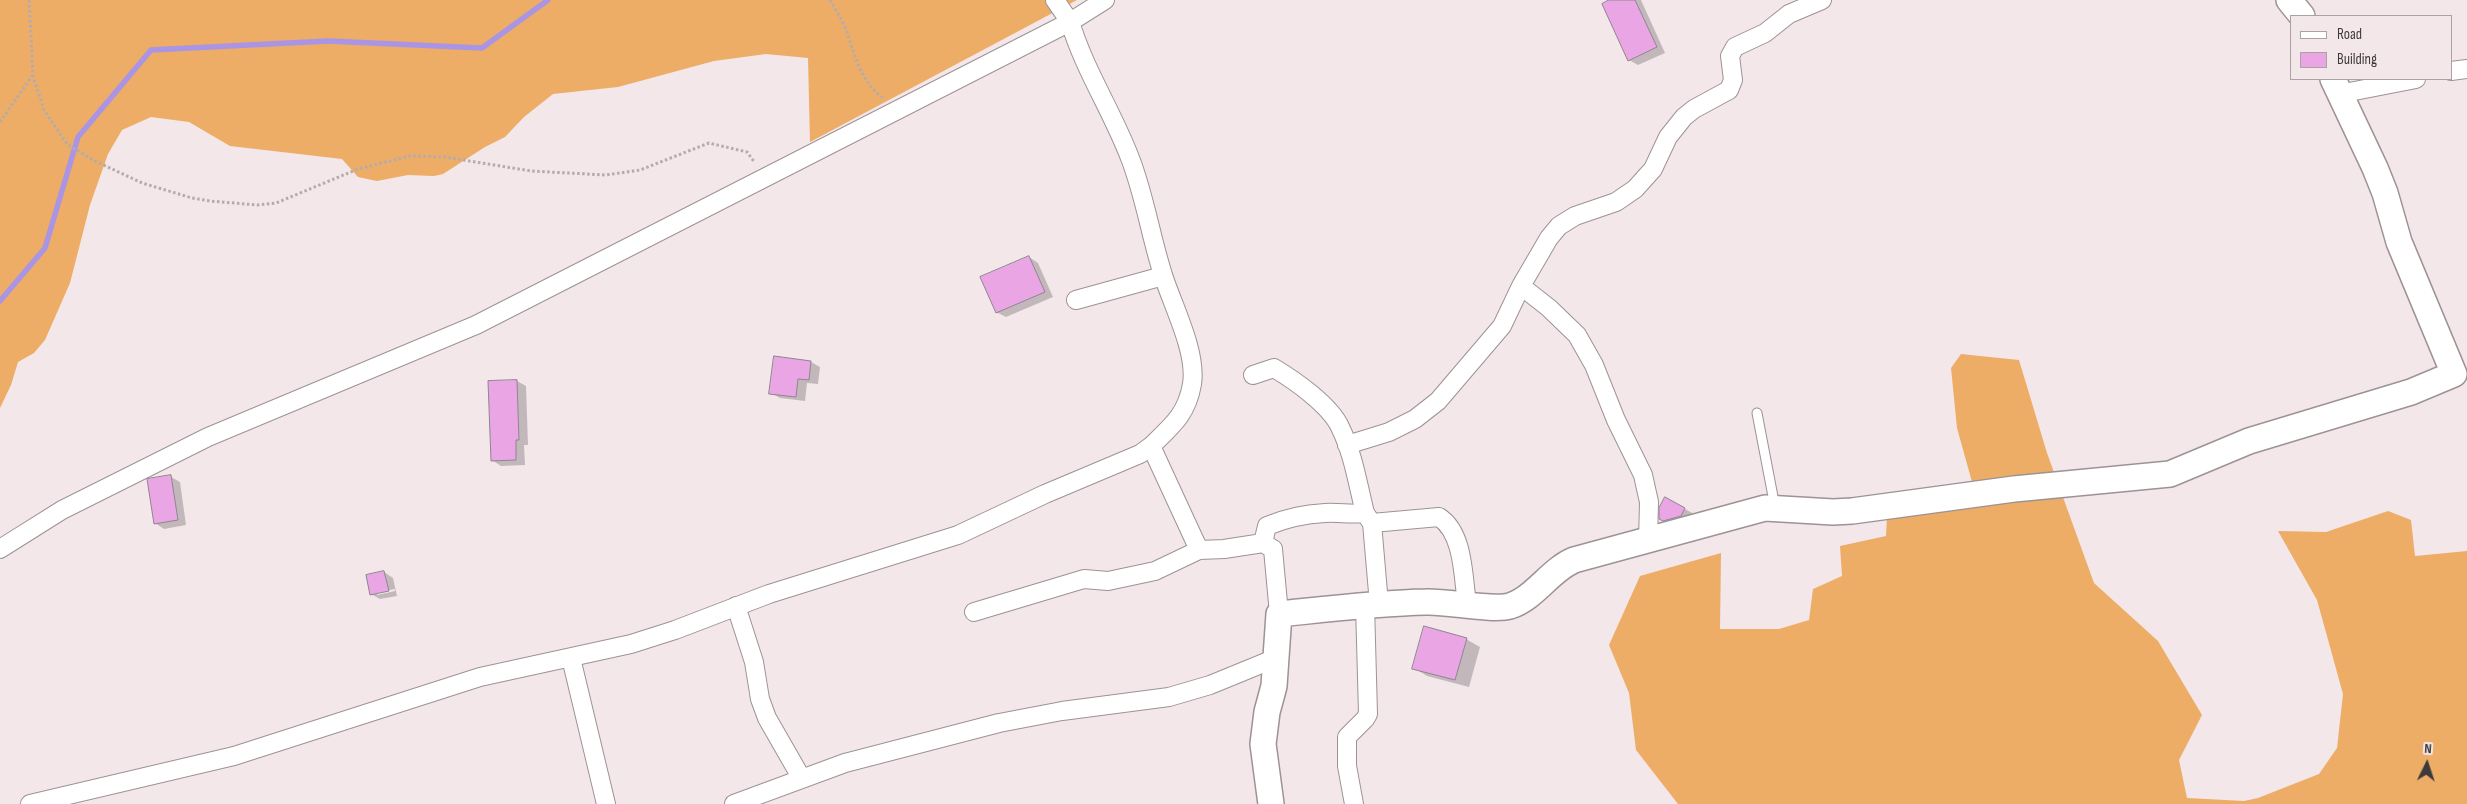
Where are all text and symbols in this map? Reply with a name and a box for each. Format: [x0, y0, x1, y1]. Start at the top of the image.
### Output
legend [2290, 15, 2452, 80]
text: Road [2337, 25, 2362, 44]
text: Building [2337, 50, 2377, 69]
north arrow [2402, 739, 2452, 789]
text: N [2424, 740, 2432, 757]

